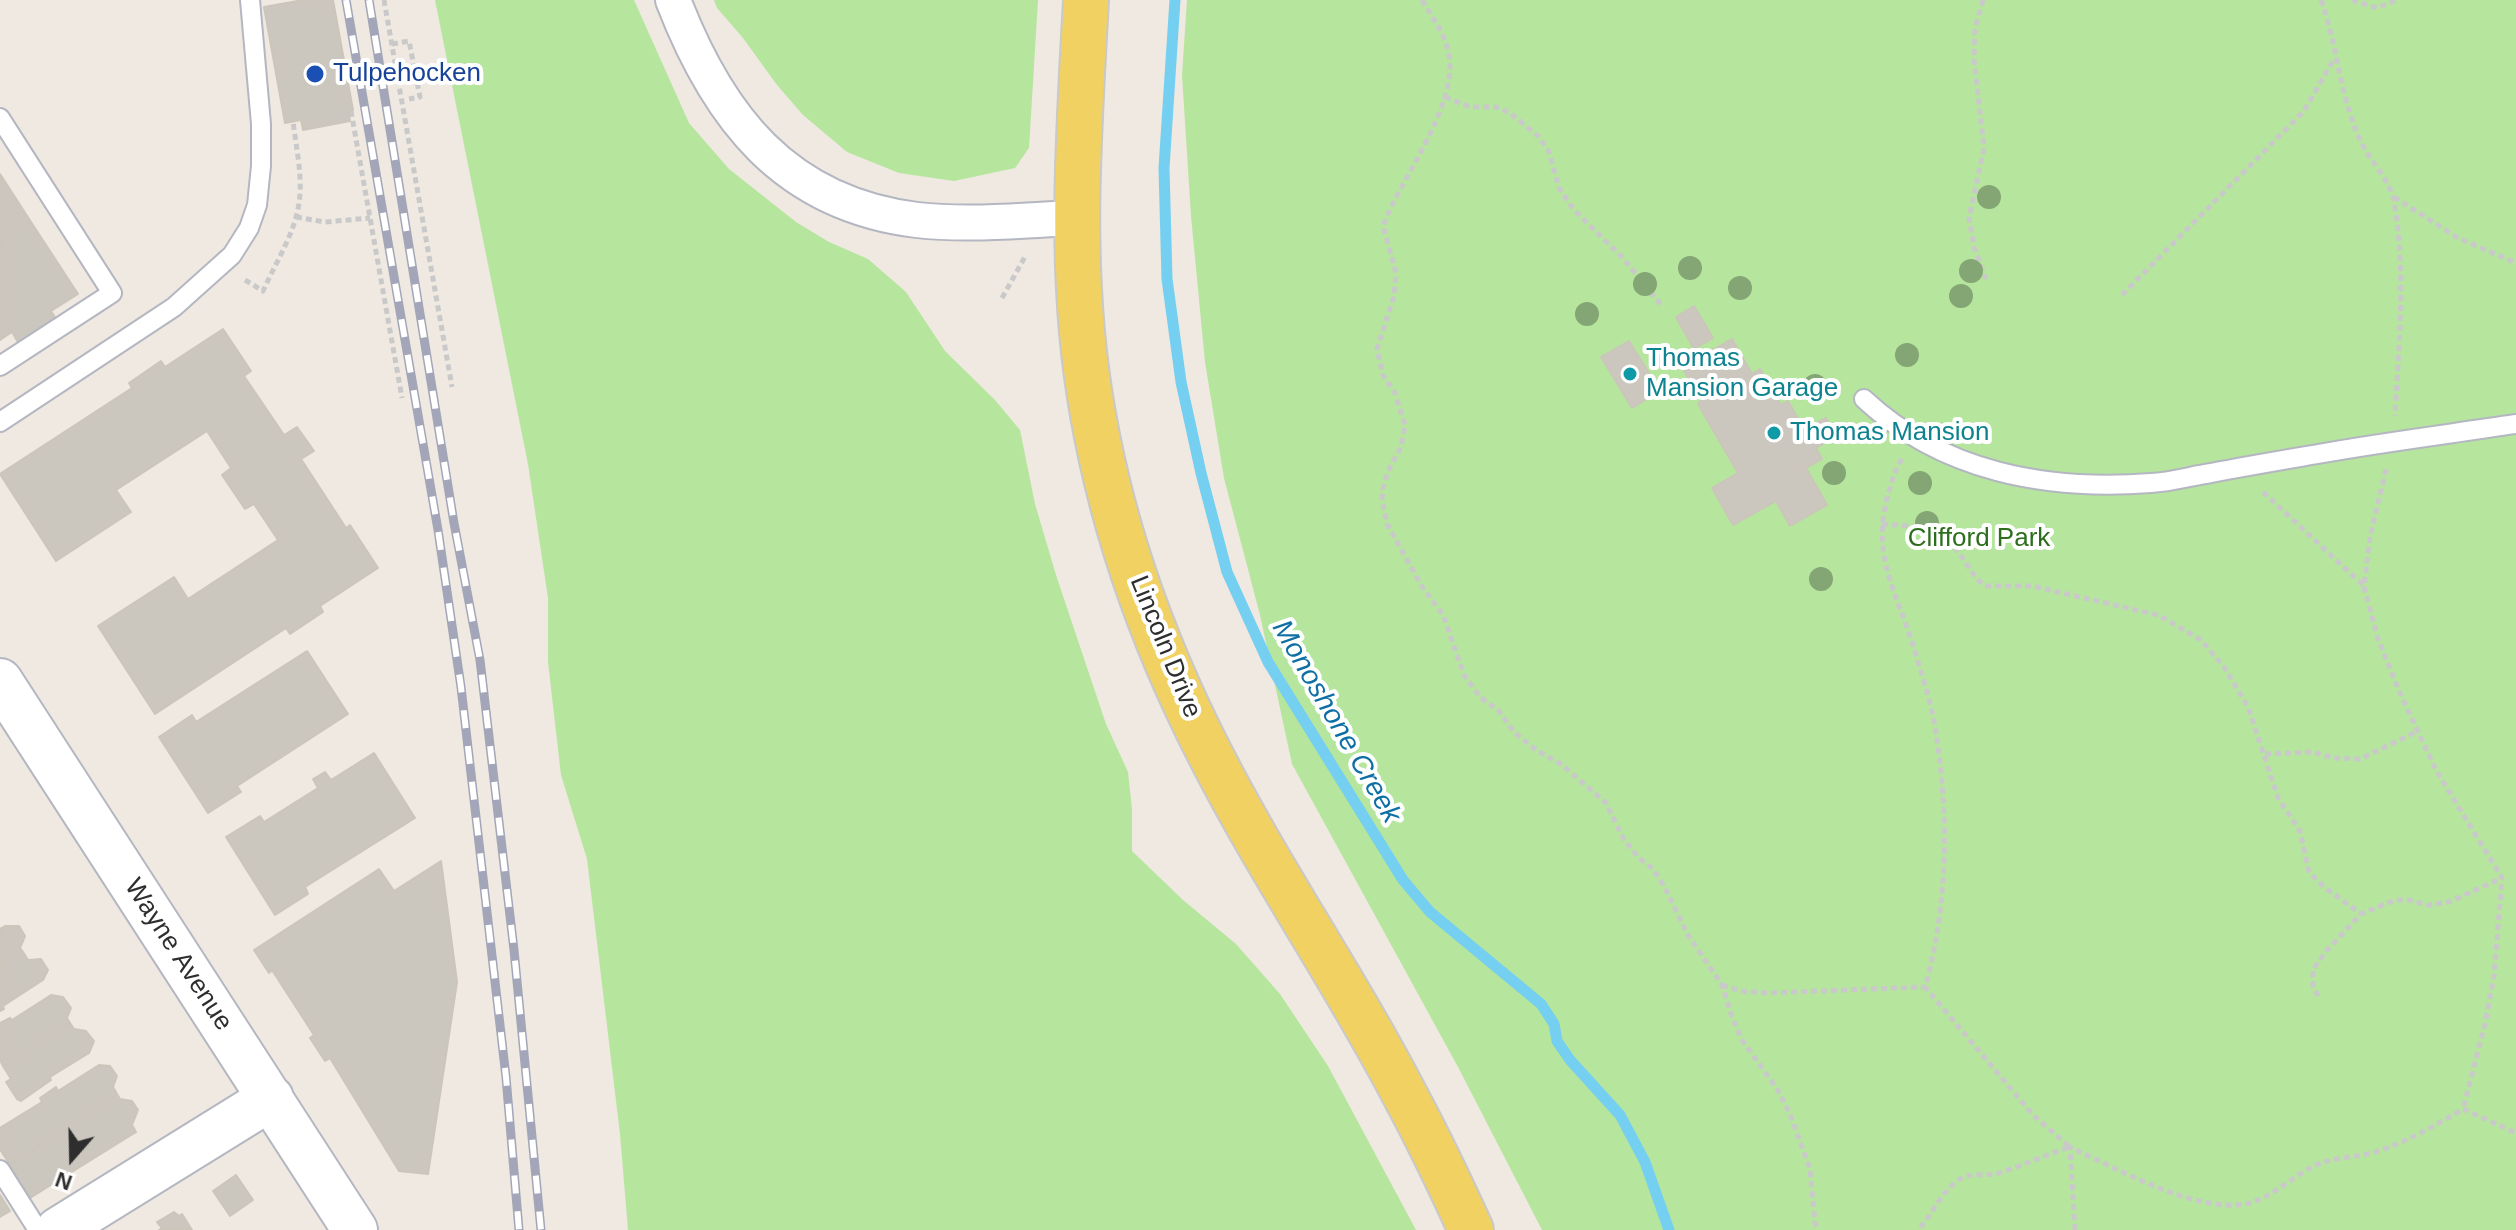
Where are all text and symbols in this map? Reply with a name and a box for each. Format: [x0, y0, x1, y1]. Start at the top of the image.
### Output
place label: Tulpehocken [333, 58, 481, 90]
marker: Tulpehocken [304, 63, 326, 85]
place label: Thomas Mansion Garage [1646, 343, 1838, 404]
marker: Thomas Mansion Garage [1621, 365, 1639, 383]
place label: Thomas Mansion [1790, 417, 1989, 449]
marker: Thomas Mansion [1765, 424, 1783, 442]
park label: Clifford Park [1908, 523, 2050, 555]
street label: Lincoln Drive [1122, 571, 1208, 723]
water label: Monoshone Creek [1264, 615, 1408, 829]
street label: Wayne Avenue [117, 873, 239, 1037]
north arrow [32, 1118, 112, 1198]
text: N [52, 1167, 75, 1195]

